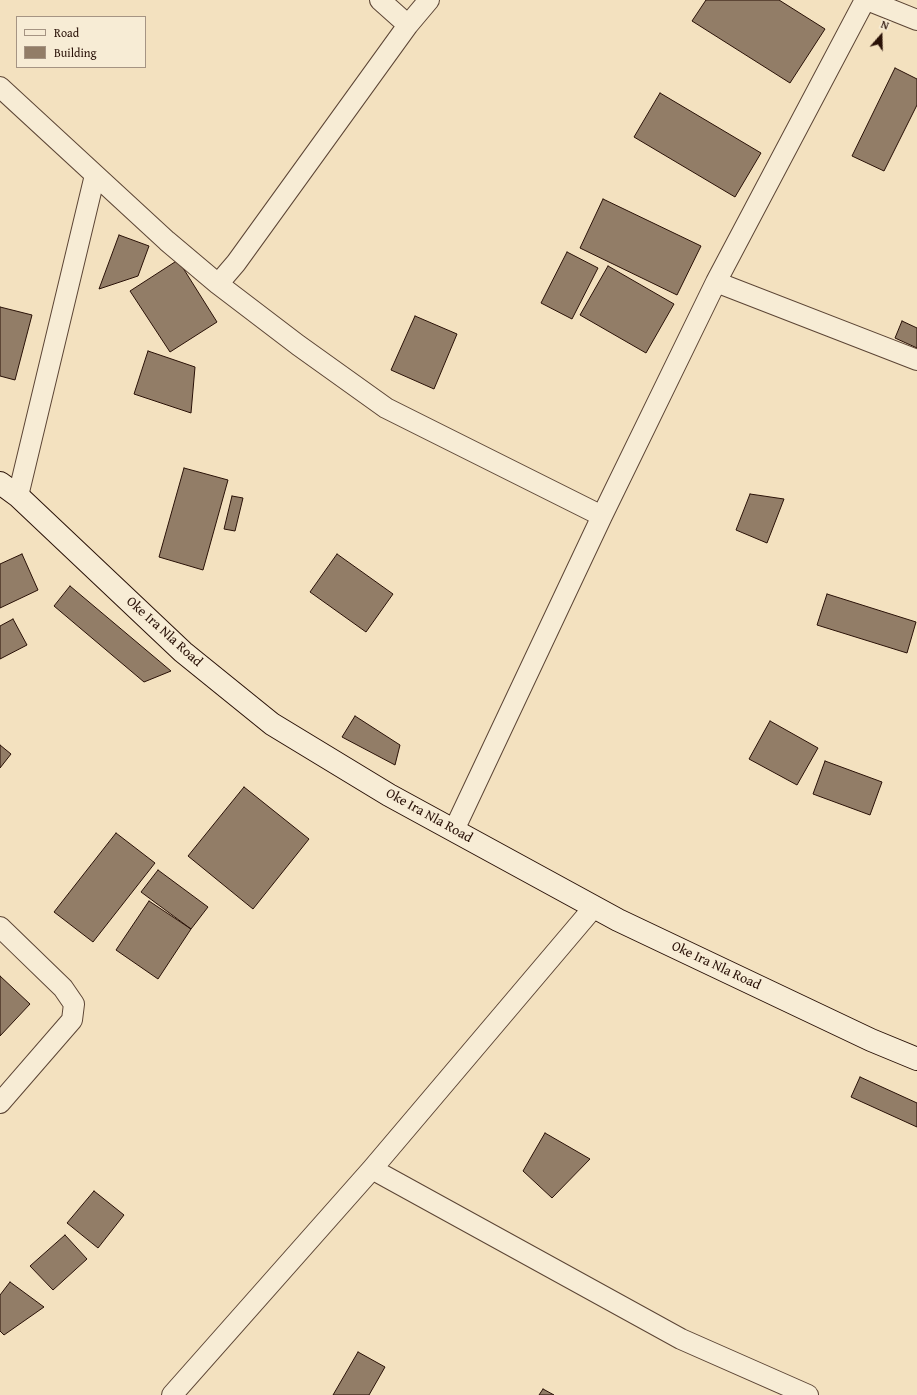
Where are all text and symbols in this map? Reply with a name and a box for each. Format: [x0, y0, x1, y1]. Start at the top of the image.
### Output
legend [16, 16, 146, 68]
north arrow [861, 16, 901, 56]
text: N [879, 16, 891, 33]
text: Road [54, 24, 79, 41]
text: Building [54, 44, 97, 61]
street label: Oke Ira Nla Road [122, 593, 206, 671]
street label: Oke Ira Nla Road [383, 785, 475, 847]
street label: Oke Ira Nla Road [669, 938, 763, 994]

